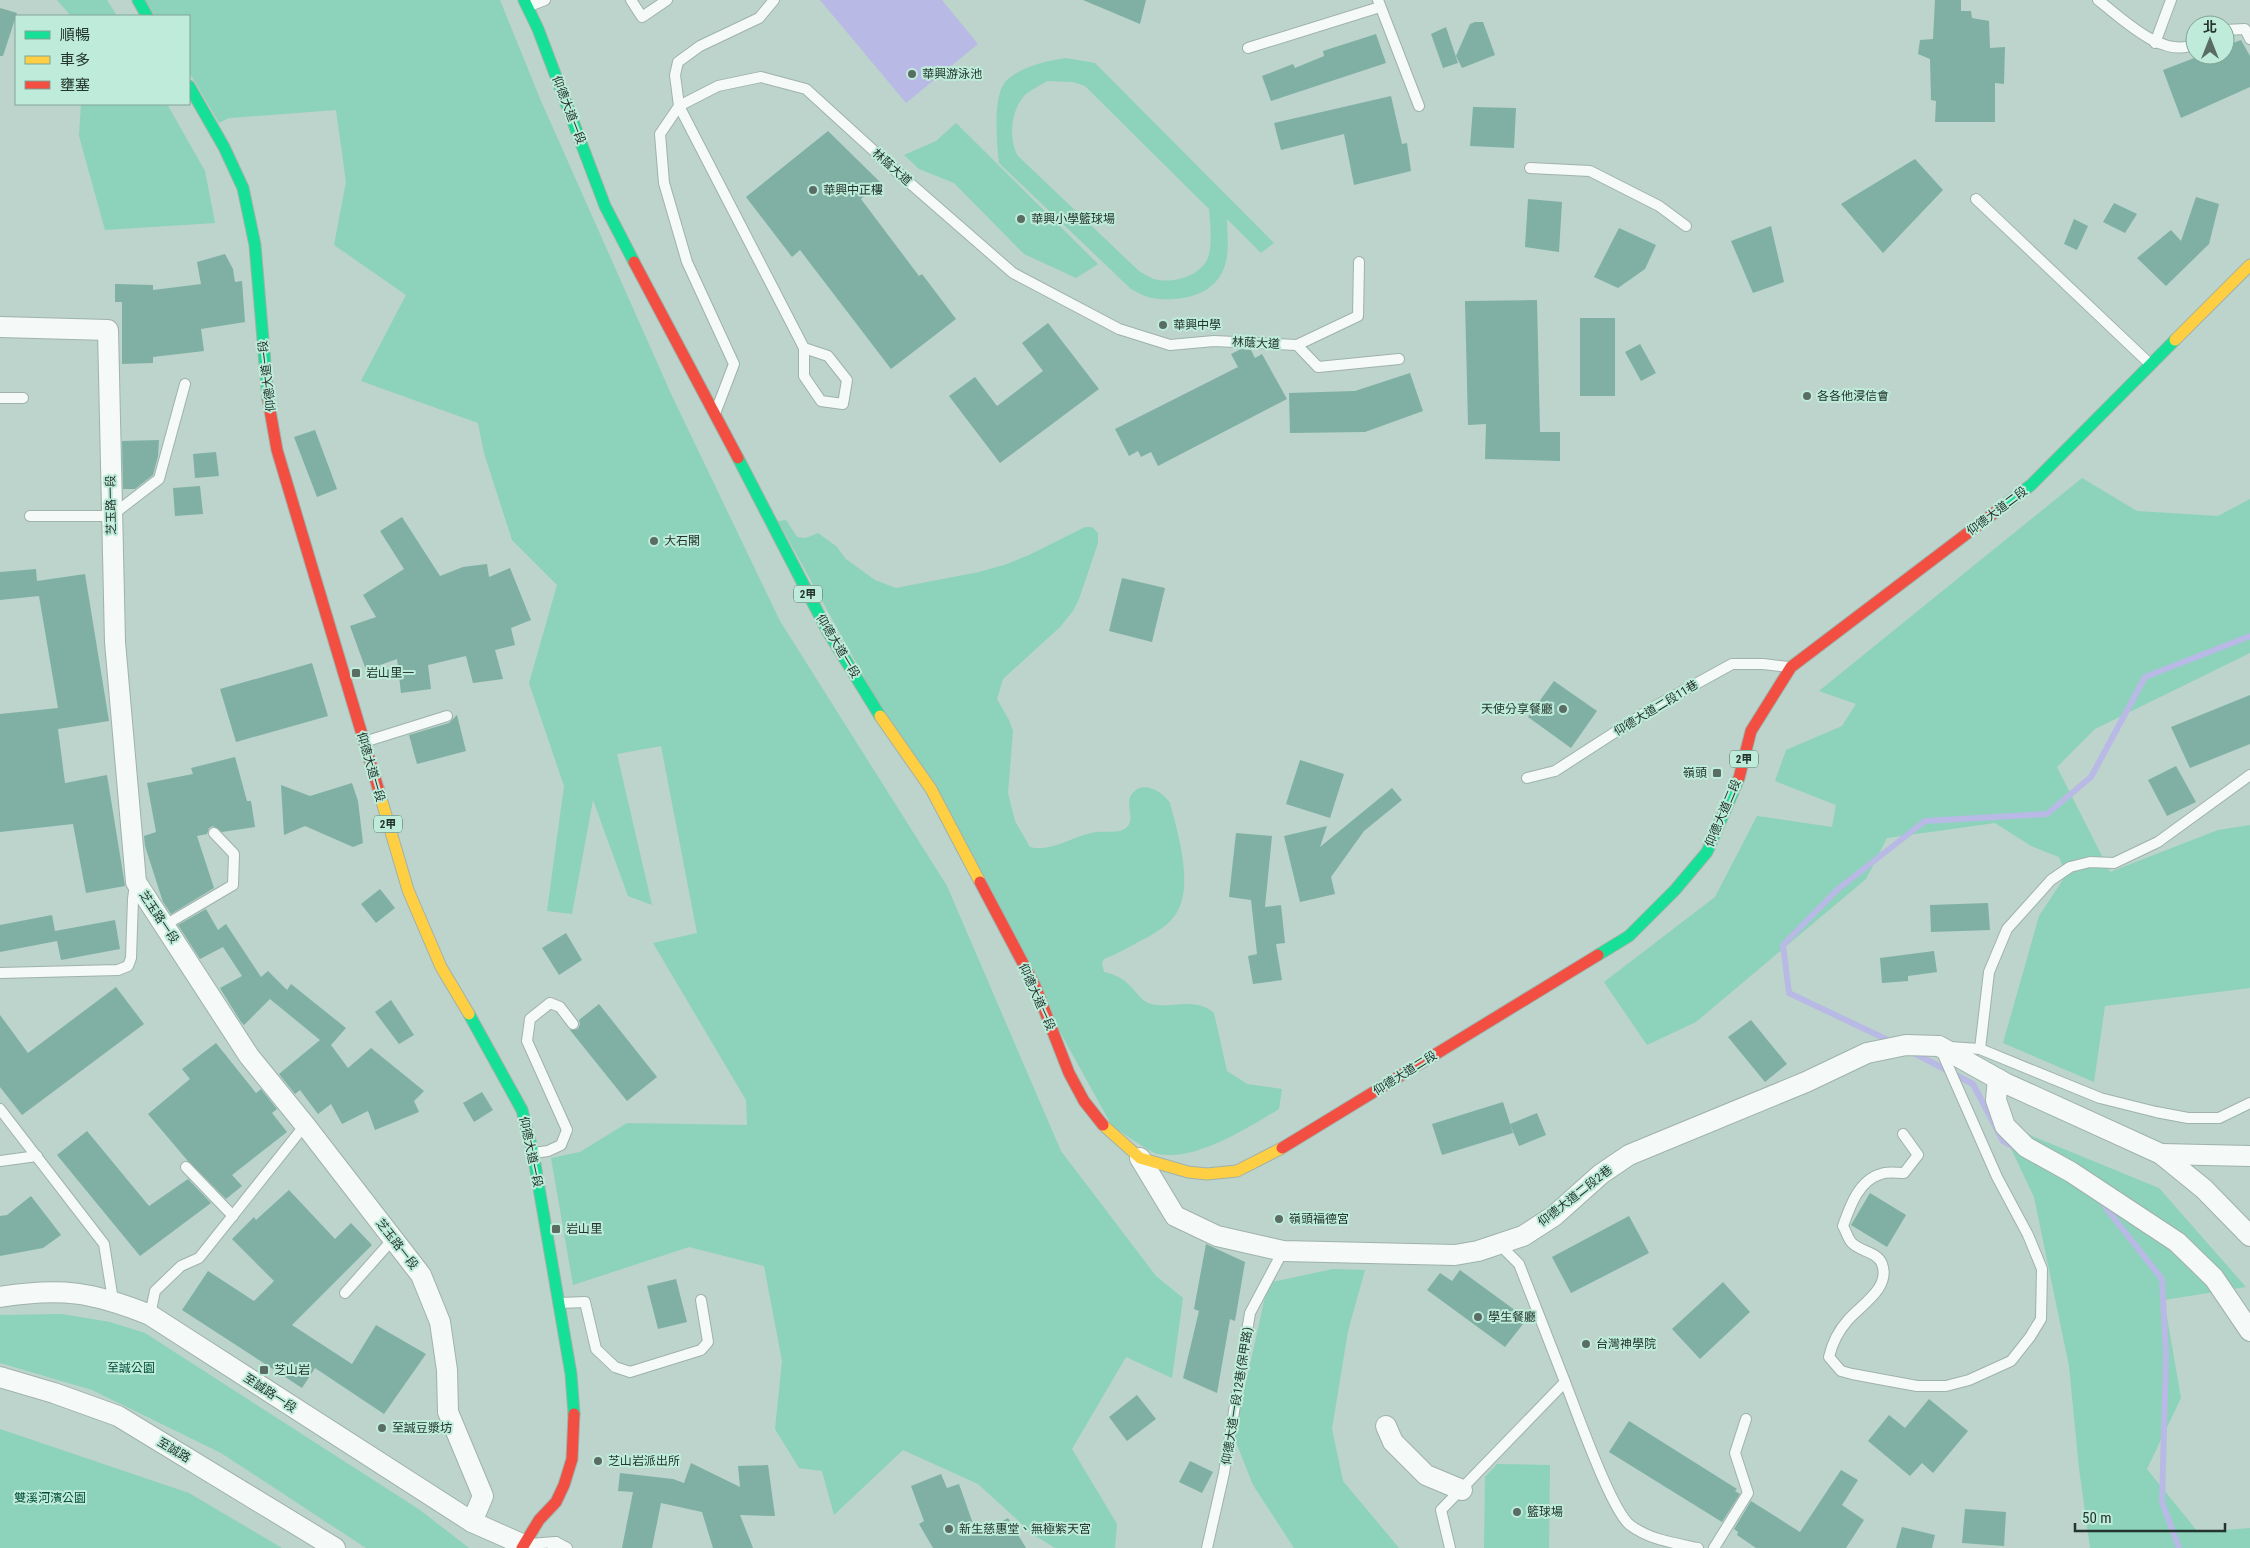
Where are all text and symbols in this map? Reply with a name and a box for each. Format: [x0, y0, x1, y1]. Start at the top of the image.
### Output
legend [15, 15, 190, 105]
north arrow [2185, 15, 2235, 65]
text: 北 [2203, 19, 2217, 35]
text: 順暢 [60, 26, 90, 44]
text: 車多 [60, 51, 90, 69]
place label: 華興游泳池 [922, 67, 982, 81]
marker: 華興游泳池 [906, 68, 918, 80]
street label: 仰德大道一段 [550, 74, 588, 146]
text: 壅塞 [60, 76, 90, 94]
street label: 林蔭大道 [869, 146, 915, 188]
place label: 華興中正樓 [823, 183, 883, 197]
marker: 華興中正樓 [807, 184, 819, 196]
place label: 華興小學籃球場 [1031, 212, 1115, 226]
marker: 華興小學籃球場 [1015, 213, 1027, 225]
place label: 華興中學 [1173, 318, 1221, 332]
marker: 華興中學 [1157, 319, 1169, 331]
street label: 林蔭大道 [1232, 335, 1280, 351]
street label: 仰德大道一段 [256, 339, 278, 413]
place label: 各各他浸信會 [1817, 389, 1889, 403]
marker: 各各他浸信會 [1801, 390, 1813, 402]
street label: 芝玉路一段 [103, 475, 119, 535]
street label: 仰德大道二段 [1964, 484, 2030, 538]
place label: 大石閣 [664, 534, 700, 548]
marker: 大石閣 [648, 535, 660, 547]
road number: 2甲 [794, 586, 822, 602]
street label: 仰德大道一段 [813, 612, 863, 680]
place label: 岩山里一 [366, 666, 414, 680]
marker: 岩山里一 [350, 667, 362, 679]
street label: 仰德大道二段11巷 [1611, 677, 1701, 739]
place label: 天使分享餐廳 [1481, 702, 1553, 716]
marker: 天使分享餐廳 [1557, 703, 1569, 715]
street label: 仰德大道一段 [354, 730, 388, 804]
road number: 2甲 [1730, 751, 1758, 768]
place label: 嶺頭 [1683, 766, 1707, 780]
marker: 嶺頭 [1711, 767, 1723, 779]
street label: 仰德大道二段 [1702, 777, 1744, 849]
road number: 2甲 [374, 816, 402, 832]
street label: 芝玉路一段 [136, 888, 182, 946]
street label: 仰德大道一段 [1016, 961, 1058, 1033]
street label: 仰德大道二段 [1371, 1048, 1439, 1098]
street label: 仰德大道一段 [517, 1115, 545, 1189]
street label: 仰德大道二段2巷 [1535, 1163, 1615, 1229]
place label: 嶺頭福德宮 [1289, 1212, 1349, 1226]
marker: 嶺頭福德宮 [1273, 1213, 1285, 1225]
street label: 芝玉路一段 [373, 1216, 421, 1272]
place label: 岩山里 [566, 1222, 602, 1236]
marker: 岩山里 [550, 1223, 562, 1235]
place label: 學生餐廳 [1488, 1310, 1536, 1324]
marker: 學生餐廳 [1472, 1311, 1484, 1323]
street label: 仰德大道一段12巷(保甲路) [1219, 1326, 1255, 1466]
place label: 台灣神學院 [1596, 1337, 1656, 1351]
marker: 台灣神學院 [1580, 1338, 1592, 1350]
park label: 至誠公園 [107, 1361, 155, 1375]
place label: 芝山岩 [274, 1363, 310, 1377]
marker: 芝山岩 [258, 1364, 270, 1376]
street label: 至誠路一段 [241, 1371, 299, 1415]
place label: 至誠豆漿坊 [392, 1421, 452, 1435]
marker: 至誠豆漿坊 [376, 1422, 388, 1434]
street label: 至誠路 [155, 1435, 193, 1465]
place label: 芝山岩派出所 [608, 1454, 680, 1468]
marker: 芝山岩派出所 [592, 1455, 604, 1467]
park label: 雙溪河濱公園 [14, 1491, 86, 1505]
scale bar [2075, 1500, 2225, 1532]
place label: 籃球場 [1527, 1505, 1563, 1519]
marker: 籃球場 [1511, 1506, 1523, 1518]
text: 50 m [2082, 1509, 2112, 1527]
place label: 新生慈惠堂、無極紫天宮 [959, 1522, 1091, 1536]
marker: 新生慈惠堂、無極紫天宮 [943, 1523, 955, 1535]

